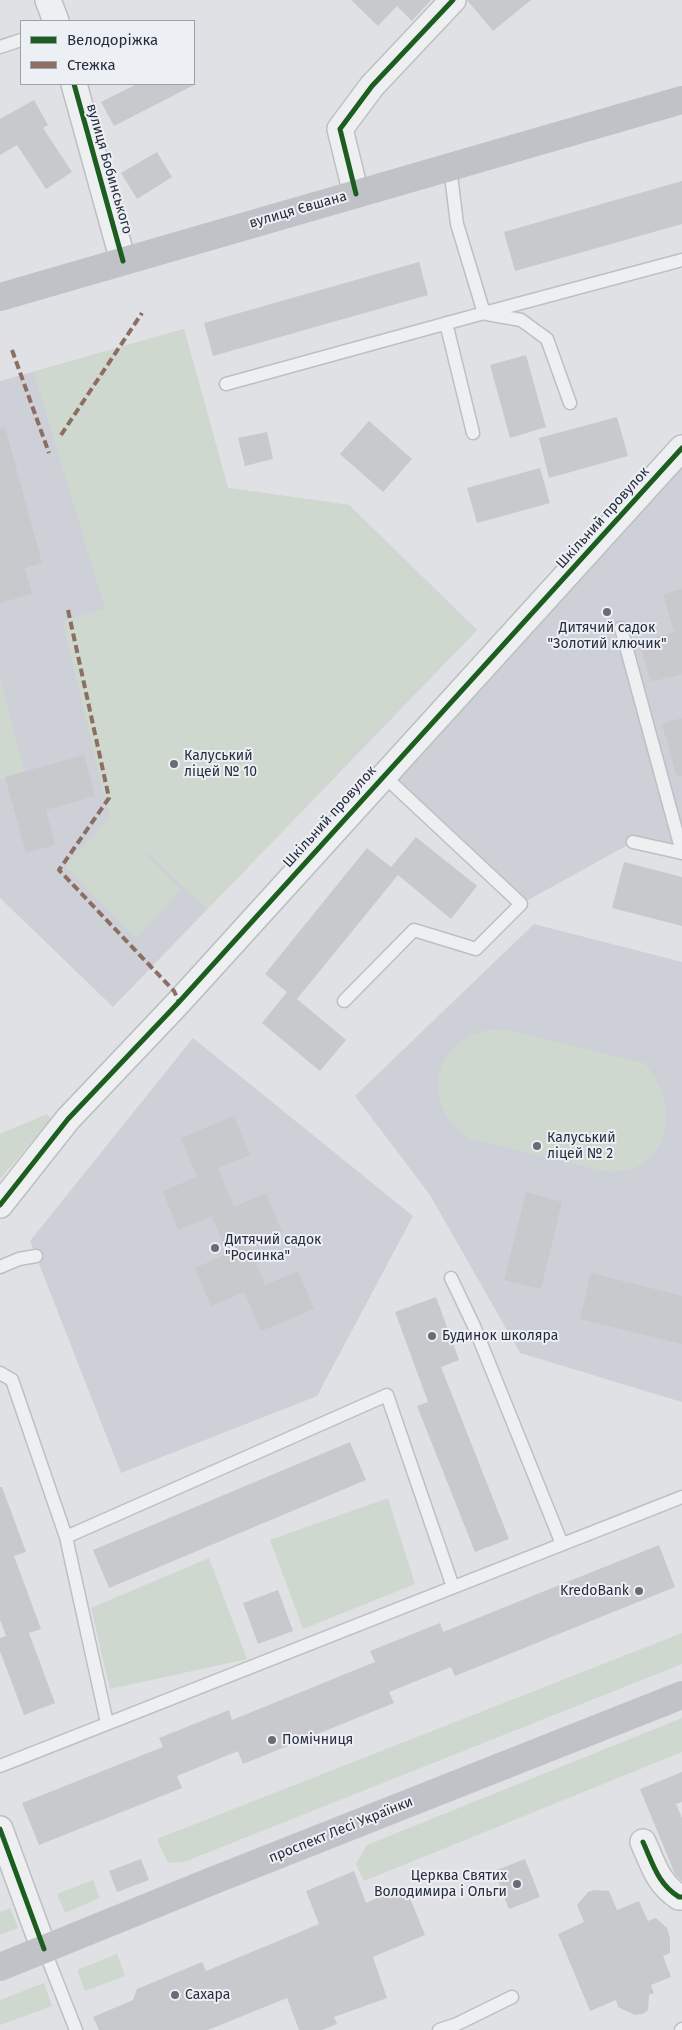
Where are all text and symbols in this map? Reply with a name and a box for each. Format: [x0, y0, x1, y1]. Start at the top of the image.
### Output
legend [20, 20, 195, 85]
text: Велодоріжка [67, 31, 158, 49]
text: Стежка [67, 56, 116, 74]
street label: вулиця Бобинського [82, 102, 136, 236]
street label: вулиця Євшана [247, 188, 349, 232]
street label: Шкільний провулок [553, 464, 653, 572]
marker: Дитячий садок "Золотий ключик" [601, 606, 613, 618]
place label: Дитячий садок "Золотий ключик" [548, 620, 666, 652]
place label: Калуський ліцей № 10 [184, 748, 257, 780]
marker: Калуський ліцей № 10 [168, 758, 180, 770]
street label: Шкільний провулок [280, 763, 380, 871]
place label: Калуський ліцей № 2 [547, 1130, 616, 1162]
marker: Калуський ліцей № 2 [531, 1140, 543, 1152]
place label: Дитячий садок "Росинка" [225, 1232, 321, 1264]
marker: Дитячий садок "Росинка" [209, 1242, 221, 1254]
place label: Будинок школяра [442, 1328, 558, 1344]
marker: Будинок школяра [426, 1330, 438, 1342]
place label: KredoBank [560, 1583, 629, 1599]
marker: KredoBank [633, 1585, 645, 1597]
place label: Помічниця [282, 1732, 353, 1748]
marker: Помічниця [266, 1734, 278, 1746]
street label: проспект Лесі Українки [266, 1793, 416, 1867]
place label: Церква Святих Володимира і Ольги [374, 1868, 507, 1900]
marker: Церква Святих Володимира і Ольги [511, 1878, 523, 1890]
place label: Сахара [185, 1987, 230, 2003]
marker: Сахара [169, 1989, 181, 2001]

